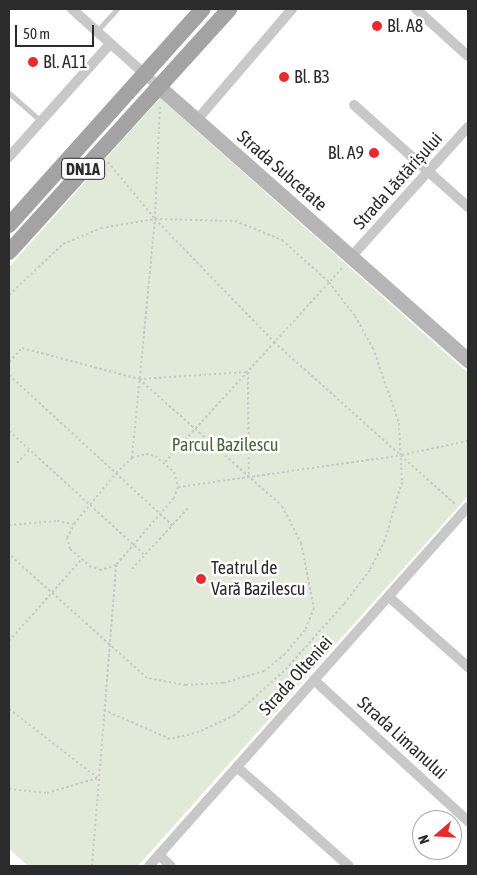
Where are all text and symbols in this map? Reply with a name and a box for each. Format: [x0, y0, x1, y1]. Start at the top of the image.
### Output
scale bar [18, 15, 96, 47]
place label: Bl. A8 [387, 15, 423, 37]
marker: Bl. A8 [371, 20, 383, 32]
text: 50 m [23, 25, 50, 42]
place label: Bl. A11 [43, 51, 88, 73]
marker: Bl. A11 [27, 56, 39, 68]
place label: Bl. B3 [294, 66, 330, 88]
marker: Bl. B3 [278, 71, 290, 83]
street label: Strada Subcetate [233, 126, 331, 216]
street label: Strada Lăstărișului [349, 128, 447, 234]
place label: Bl. A9 [328, 142, 364, 164]
marker: Bl. A9 [368, 147, 380, 159]
road number: DN1A [61, 156, 106, 182]
park label: Parcul Bazilescu [172, 434, 278, 456]
place label: Teatrul de Vară Bazilescu [211, 558, 305, 600]
marker: Teatrul de Vară Bazilescu [195, 573, 207, 585]
street label: Strada Olteniei [255, 632, 337, 720]
street label: Strada Limanului [353, 692, 451, 784]
north arrow [412, 810, 462, 860]
text: N [415, 833, 433, 846]

